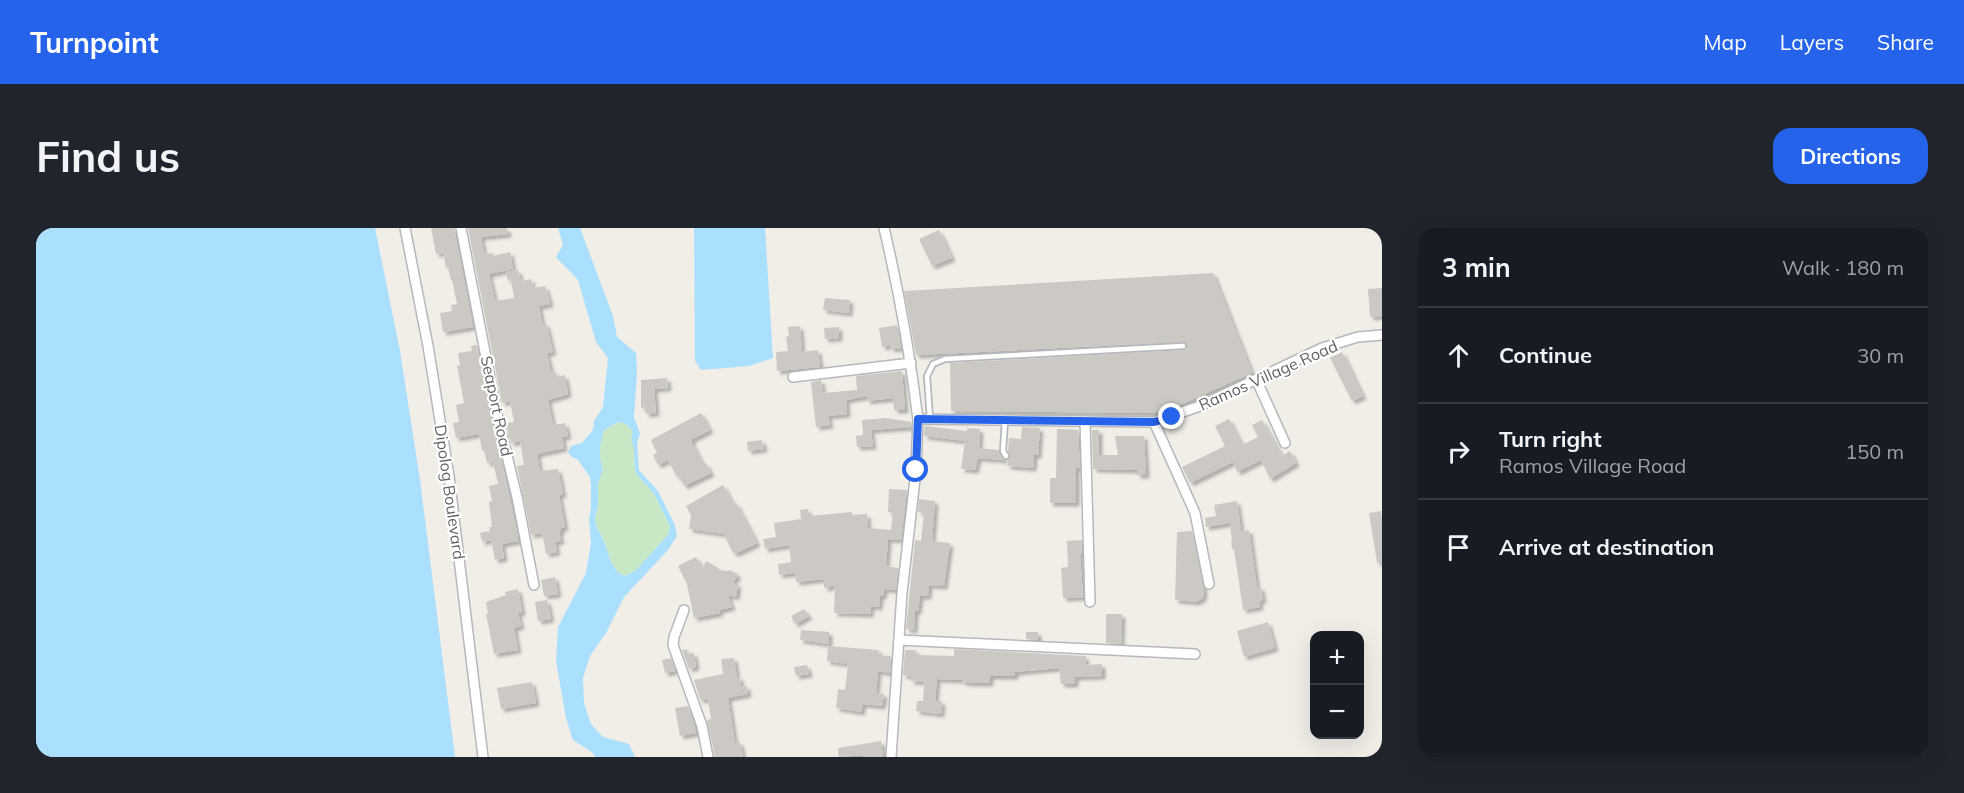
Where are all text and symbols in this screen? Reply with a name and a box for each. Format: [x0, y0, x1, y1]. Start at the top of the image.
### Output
text: Turnpoint [30, 25, 159, 60]
text: Map [1704, 29, 1747, 55]
text: Layers [1780, 29, 1844, 55]
text: Share [1877, 29, 1934, 55]
button: Directions [1773, 128, 1928, 184]
text: Find us [36, 130, 180, 183]
text: 3 min [1442, 251, 1511, 284]
text: Walk · 180 m [1782, 255, 1904, 280]
street label: Ramos Village Road [1195, 335, 1341, 415]
icon: ahead [1442, 339, 1475, 372]
text: Continue [1499, 341, 1592, 369]
text: 30 m [1857, 343, 1904, 368]
street label: Seaport Road [477, 354, 517, 458]
route end [1158, 403, 1184, 429]
street label: Dipolog Boulevard [431, 423, 469, 561]
text: Turn right [1499, 425, 1602, 453]
icon: right [1442, 435, 1475, 468]
text: 150 m [1845, 439, 1904, 464]
text: Ramos Village Road [1499, 453, 1686, 478]
route start [902, 456, 928, 482]
icon: arrive [1442, 531, 1475, 564]
text: Arrive at destination [1499, 533, 1714, 561]
map controls [1310, 631, 1364, 739]
button: + [1310, 631, 1364, 685]
button: − [1310, 685, 1364, 739]

